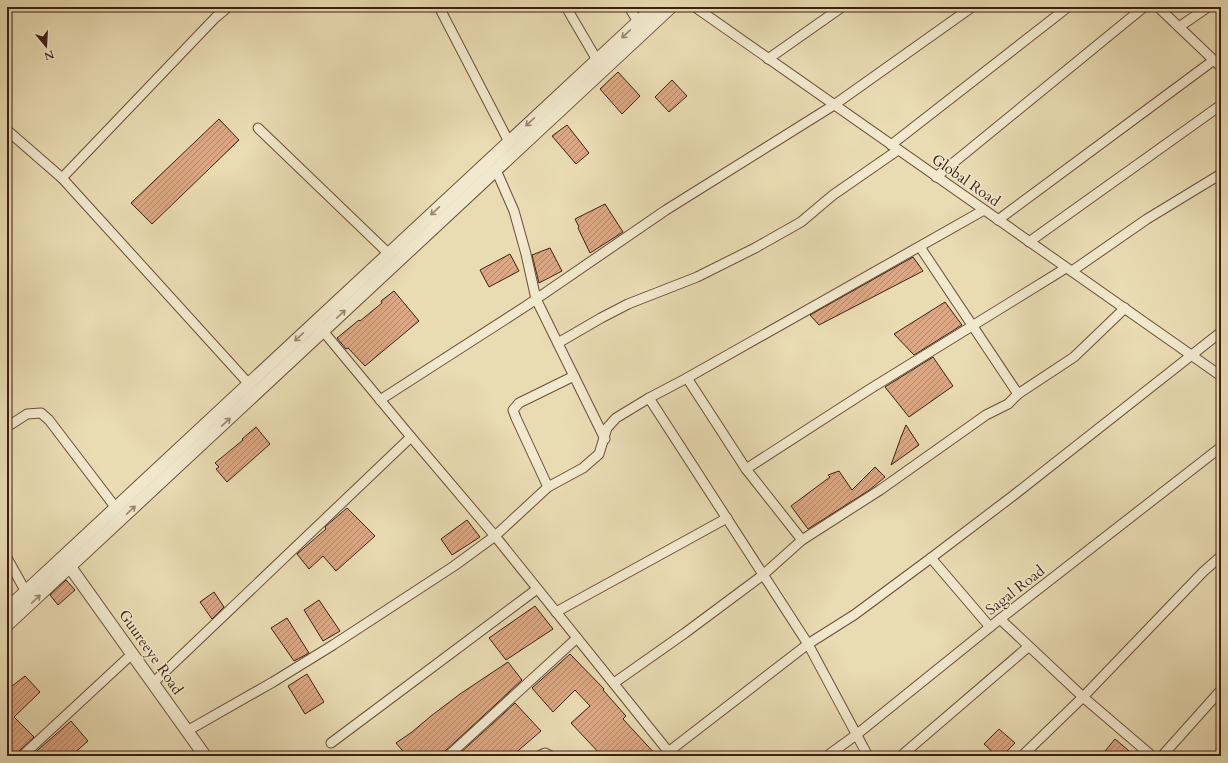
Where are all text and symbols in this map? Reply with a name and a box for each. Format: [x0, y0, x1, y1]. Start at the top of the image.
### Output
north arrow [26, 26, 66, 66]
one-way arrow [620, 29, 631, 38]
text: N [42, 46, 56, 64]
one-way arrow [526, 117, 536, 126]
street label: Global Road [928, 149, 1004, 211]
one-way arrow [430, 206, 440, 215]
one-way arrow [336, 310, 346, 319]
one-way arrow [294, 333, 304, 342]
one-way arrow [221, 417, 231, 426]
one-way arrow [126, 506, 136, 515]
street label: Sagal Road [981, 561, 1049, 619]
one-way arrow [30, 595, 40, 604]
street label: Guureeye Road [114, 606, 188, 698]

